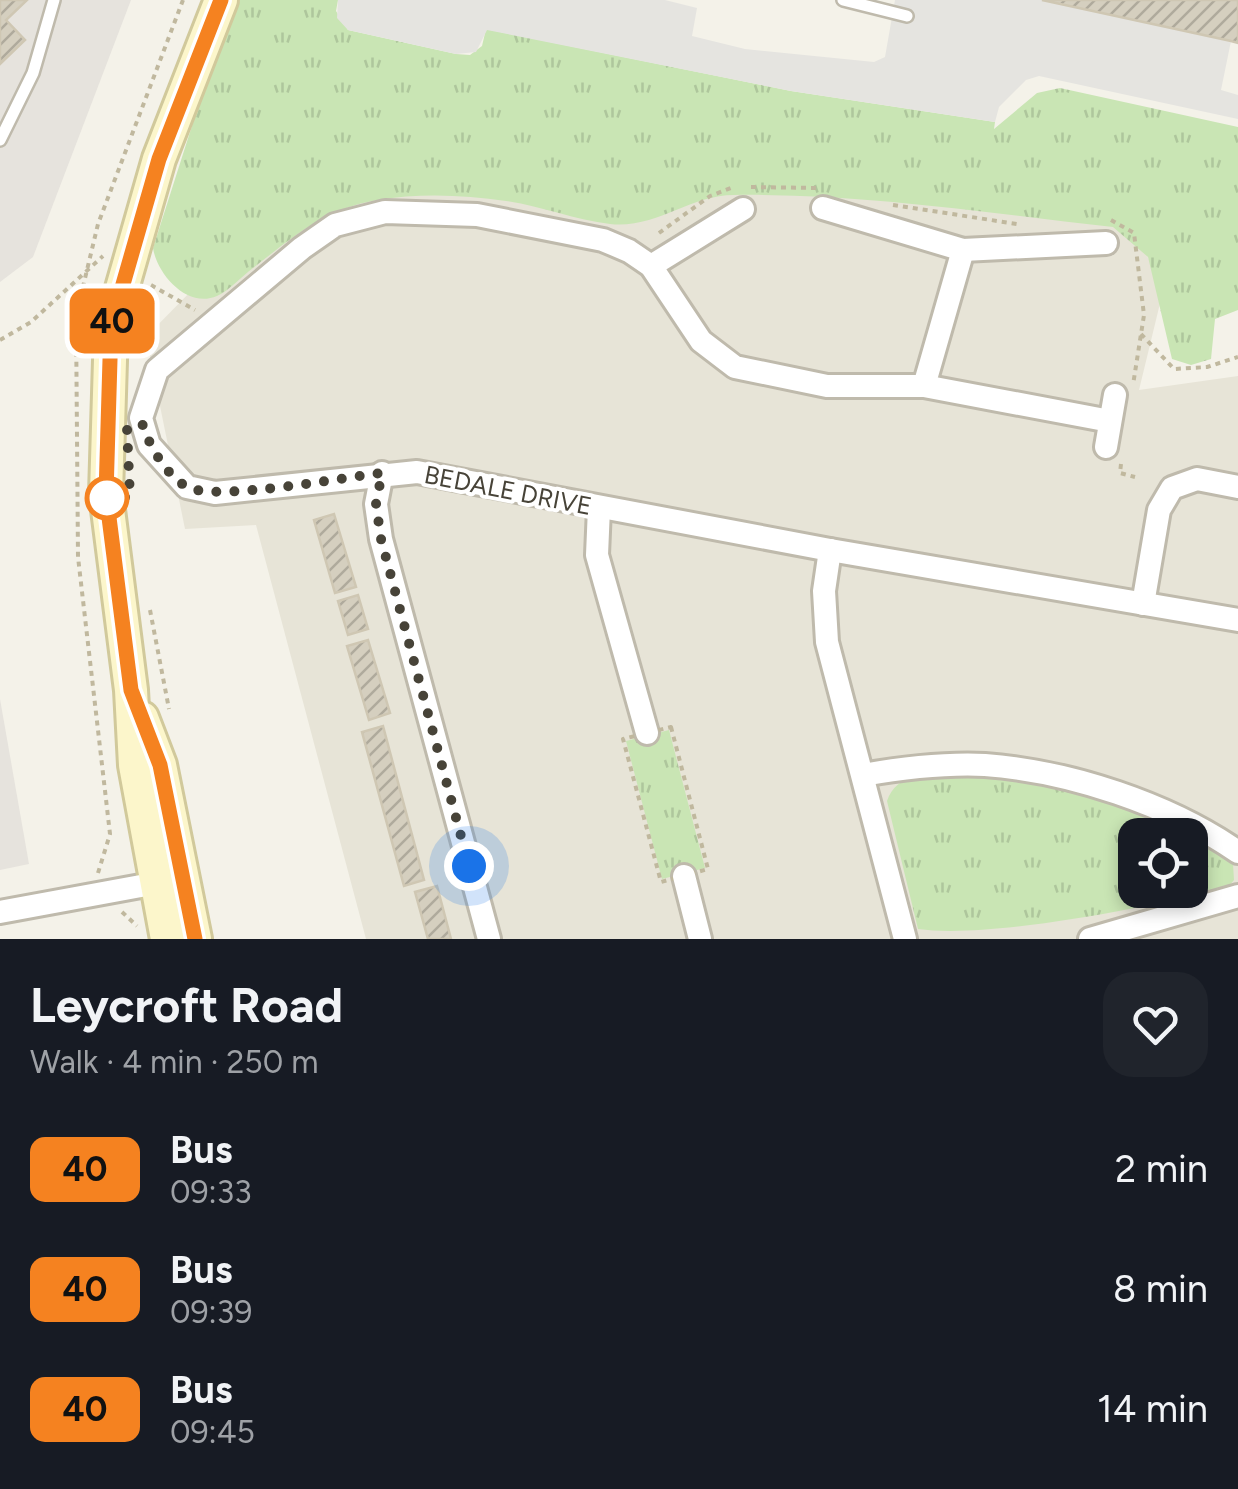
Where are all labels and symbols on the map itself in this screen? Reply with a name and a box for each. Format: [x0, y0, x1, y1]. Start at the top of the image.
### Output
line badge: 40 [67, 288, 157, 354]
street label: BEDALE DRIVE [422, 459, 594, 521]
unlabelled marker [86, 477, 128, 519]
your location [444, 841, 494, 891]

